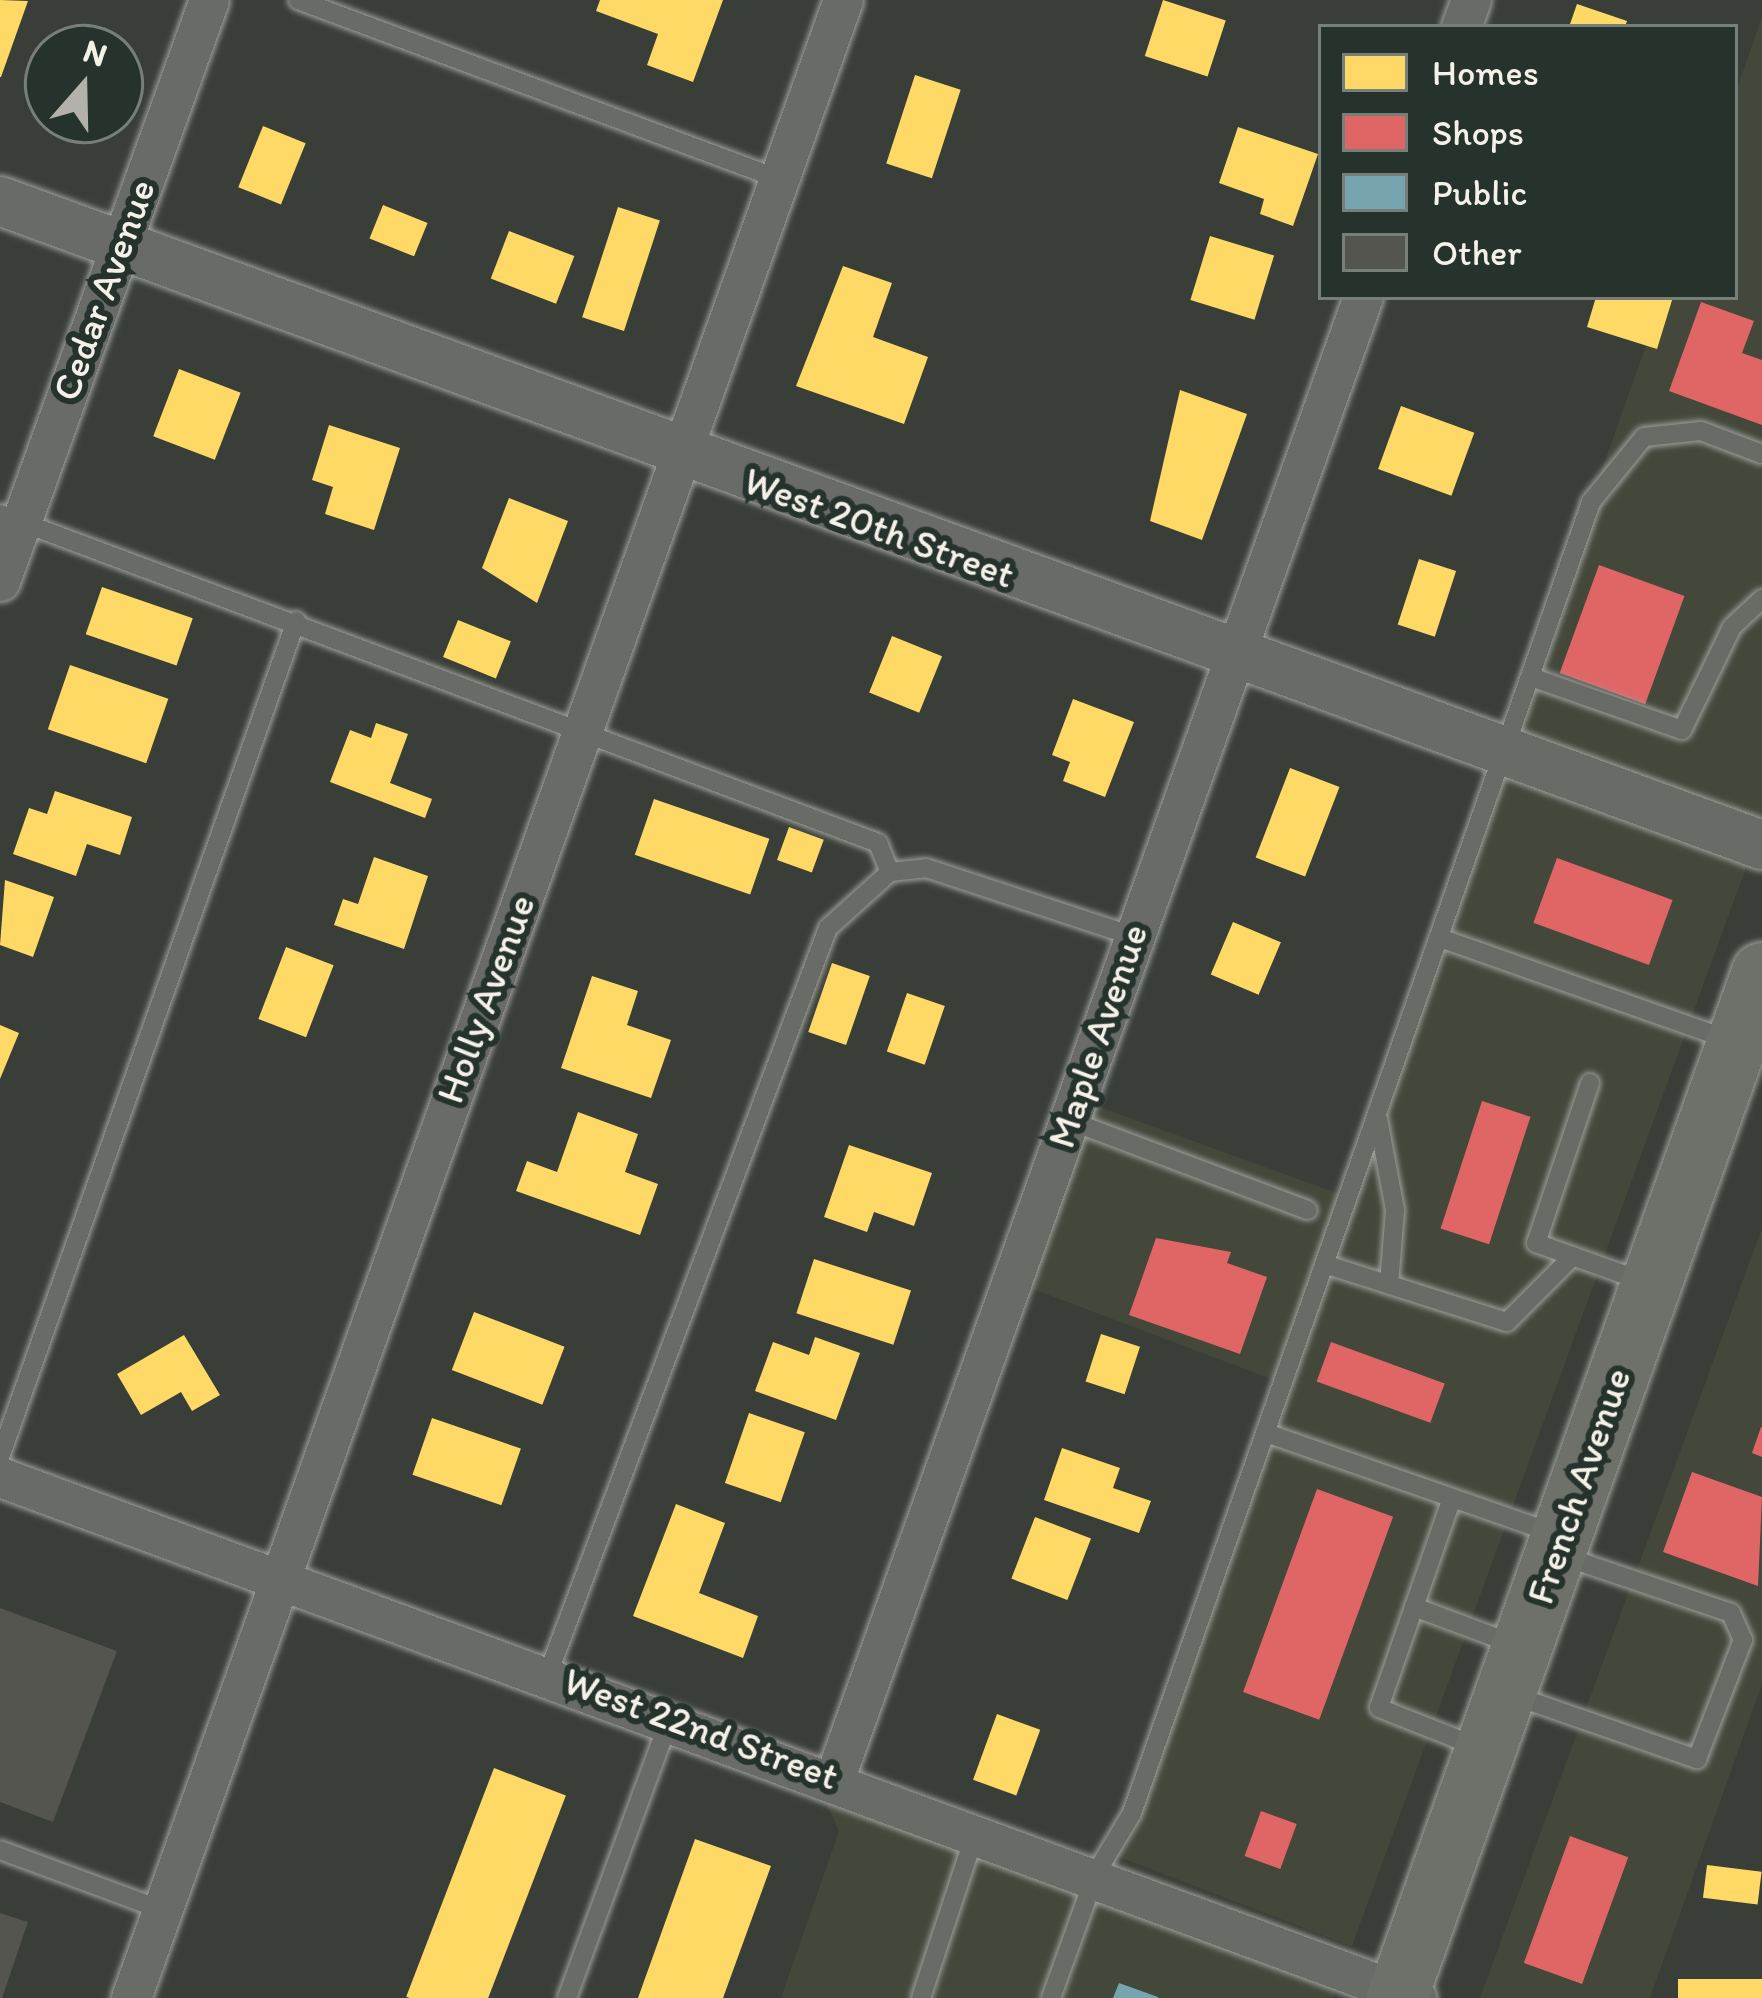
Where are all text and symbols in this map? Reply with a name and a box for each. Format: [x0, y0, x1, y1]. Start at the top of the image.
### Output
north arrow [24, 24, 144, 144]
legend [1318, 24, 1738, 300]
text: N [78, 30, 113, 75]
text: Homes [1432, 51, 1539, 94]
text: Shops [1432, 111, 1524, 154]
text: Public [1432, 171, 1527, 214]
street label: Cedar Avenue [43, 174, 165, 406]
text: Other [1432, 231, 1522, 274]
street label: West 20th Street [738, 458, 1020, 598]
street label: Holly Avenue [427, 888, 545, 1110]
street label: Maple Avenue [1038, 919, 1158, 1153]
street label: French Avenue [1517, 1363, 1641, 1609]
street label: West 22nd Street [558, 1658, 844, 1800]

